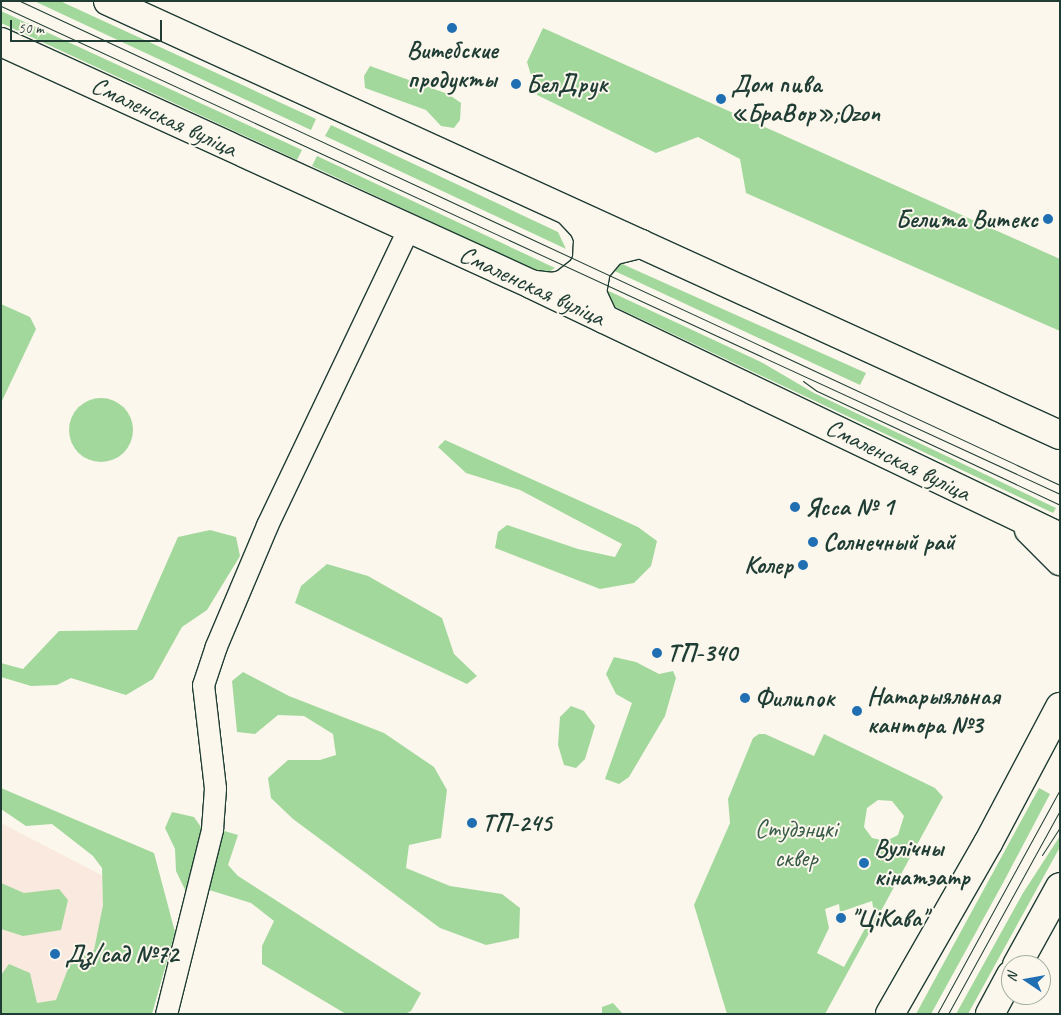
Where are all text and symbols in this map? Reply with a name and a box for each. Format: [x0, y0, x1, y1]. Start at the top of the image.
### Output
scale bar [12, 10, 165, 42]
text: 50 m [18, 19, 44, 38]
marker: Витебские продукты [446, 22, 458, 34]
place label: Витебские продукты [407, 36, 497, 95]
place label: БелДрук [526, 69, 608, 99]
place label: Дом пива «БраВор»;Ozon [731, 70, 880, 129]
street label: Смаленская вуліца [87, 71, 241, 163]
marker: БелДрук [510, 78, 522, 90]
marker: Дом пива «БраВор»;Ozon [715, 93, 727, 105]
place label: Белита Витекс [897, 204, 1038, 234]
marker: Белита Витекс [1042, 213, 1054, 225]
street label: Смаленская вуліца [455, 240, 609, 332]
street label: Смаленская вуліца [822, 412, 974, 508]
place label: Ясса № 1 [805, 492, 894, 522]
marker: Ясса № 1 [789, 501, 801, 513]
place label: Солнечный рай [823, 527, 955, 557]
marker: Солнечный рай [807, 536, 819, 548]
place label: Колер [744, 550, 793, 580]
marker: Колер [797, 559, 809, 571]
place label: ТП-340 [667, 638, 737, 668]
marker: ТП-340 [651, 647, 663, 659]
place label: Натарыяльная кантора №3 [867, 682, 1000, 741]
place label: Филипок [755, 683, 835, 713]
marker: Филипок [739, 692, 751, 704]
marker: Натарыяльная кантора №3 [851, 705, 863, 717]
place label: ТП-245 [482, 808, 551, 838]
park label: Студэнцкі сквер [755, 815, 837, 874]
marker: ТП-245 [466, 817, 478, 829]
place label: Вулічны кінатэатр [874, 834, 970, 893]
marker: Вулічны кінатэатр [858, 857, 870, 869]
place label: "ЦіКава" [851, 903, 927, 933]
marker: "ЦіКава" [835, 912, 847, 924]
place label: Дз/сад №72 [65, 939, 178, 969]
marker: Дз/сад №72 [49, 948, 61, 960]
north arrow [1001, 955, 1051, 1005]
text: N [1003, 971, 1021, 983]

